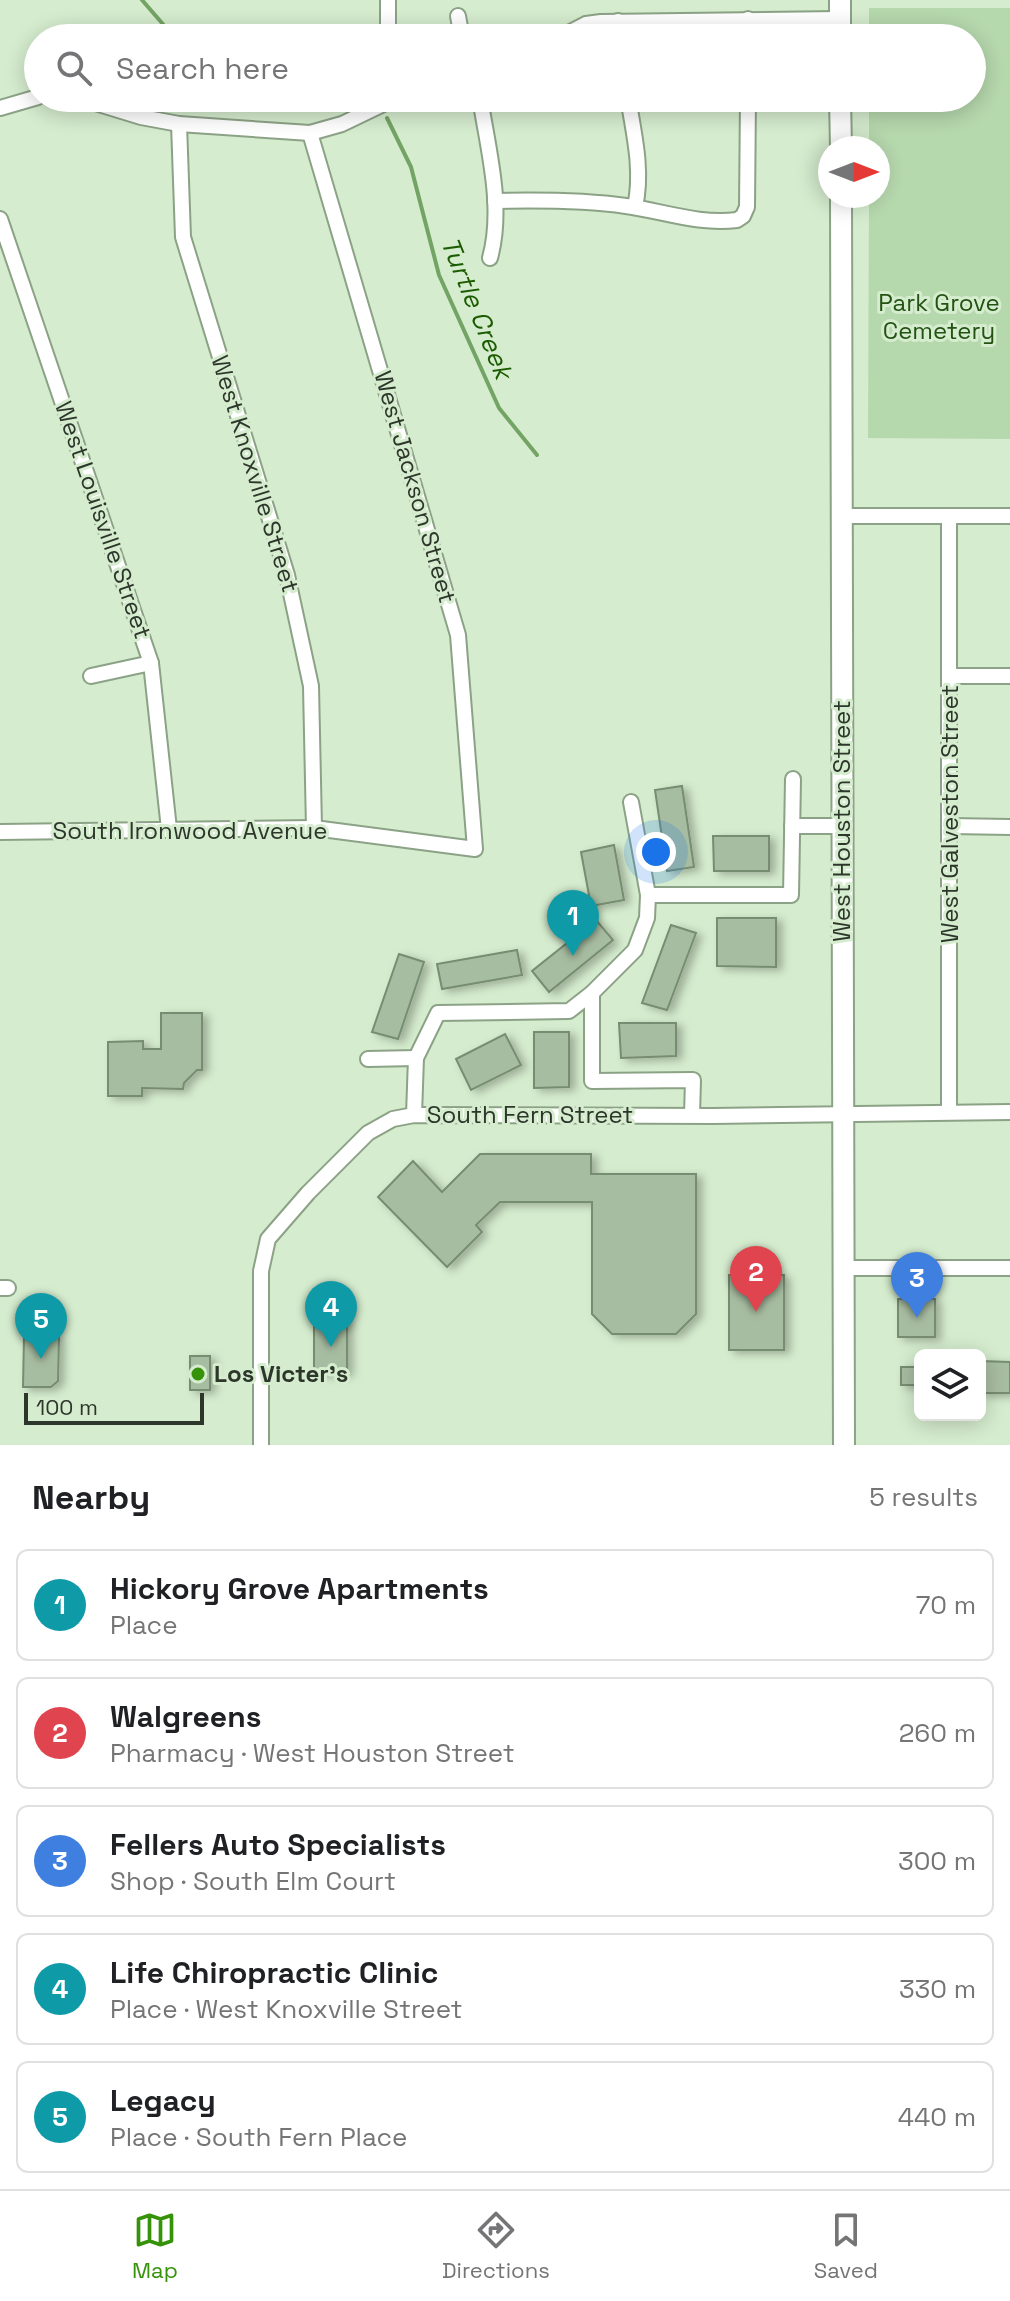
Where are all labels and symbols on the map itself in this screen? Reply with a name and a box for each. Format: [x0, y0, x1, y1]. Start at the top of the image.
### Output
north arrow [818, 136, 890, 208]
water label: Turtle Creek [433, 232, 522, 387]
park label: Park Grove Cemetery [878, 287, 1000, 346]
street label: West Knoxville Street [205, 352, 306, 596]
street label: West Jackson Street [367, 367, 463, 607]
street label: West Louisville Street [48, 397, 159, 643]
street label: West Galveston Street [934, 685, 965, 943]
street label: West Houston Street [826, 700, 857, 942]
street label: South Ironwood Avenue [53, 815, 327, 846]
your location [636, 832, 676, 872]
pin: 1 [547, 890, 599, 956]
street label: South Fern Street [427, 1099, 633, 1130]
pin: 2 [730, 1246, 782, 1312]
pin: 3 [891, 1252, 943, 1318]
pin: 4 [305, 1281, 357, 1347]
pin: 5 [15, 1293, 67, 1359]
place label: Los Victer's [214, 1358, 348, 1389]
marker: Los Victer's [189, 1365, 207, 1383]
scale bar [24, 1389, 204, 1425]

